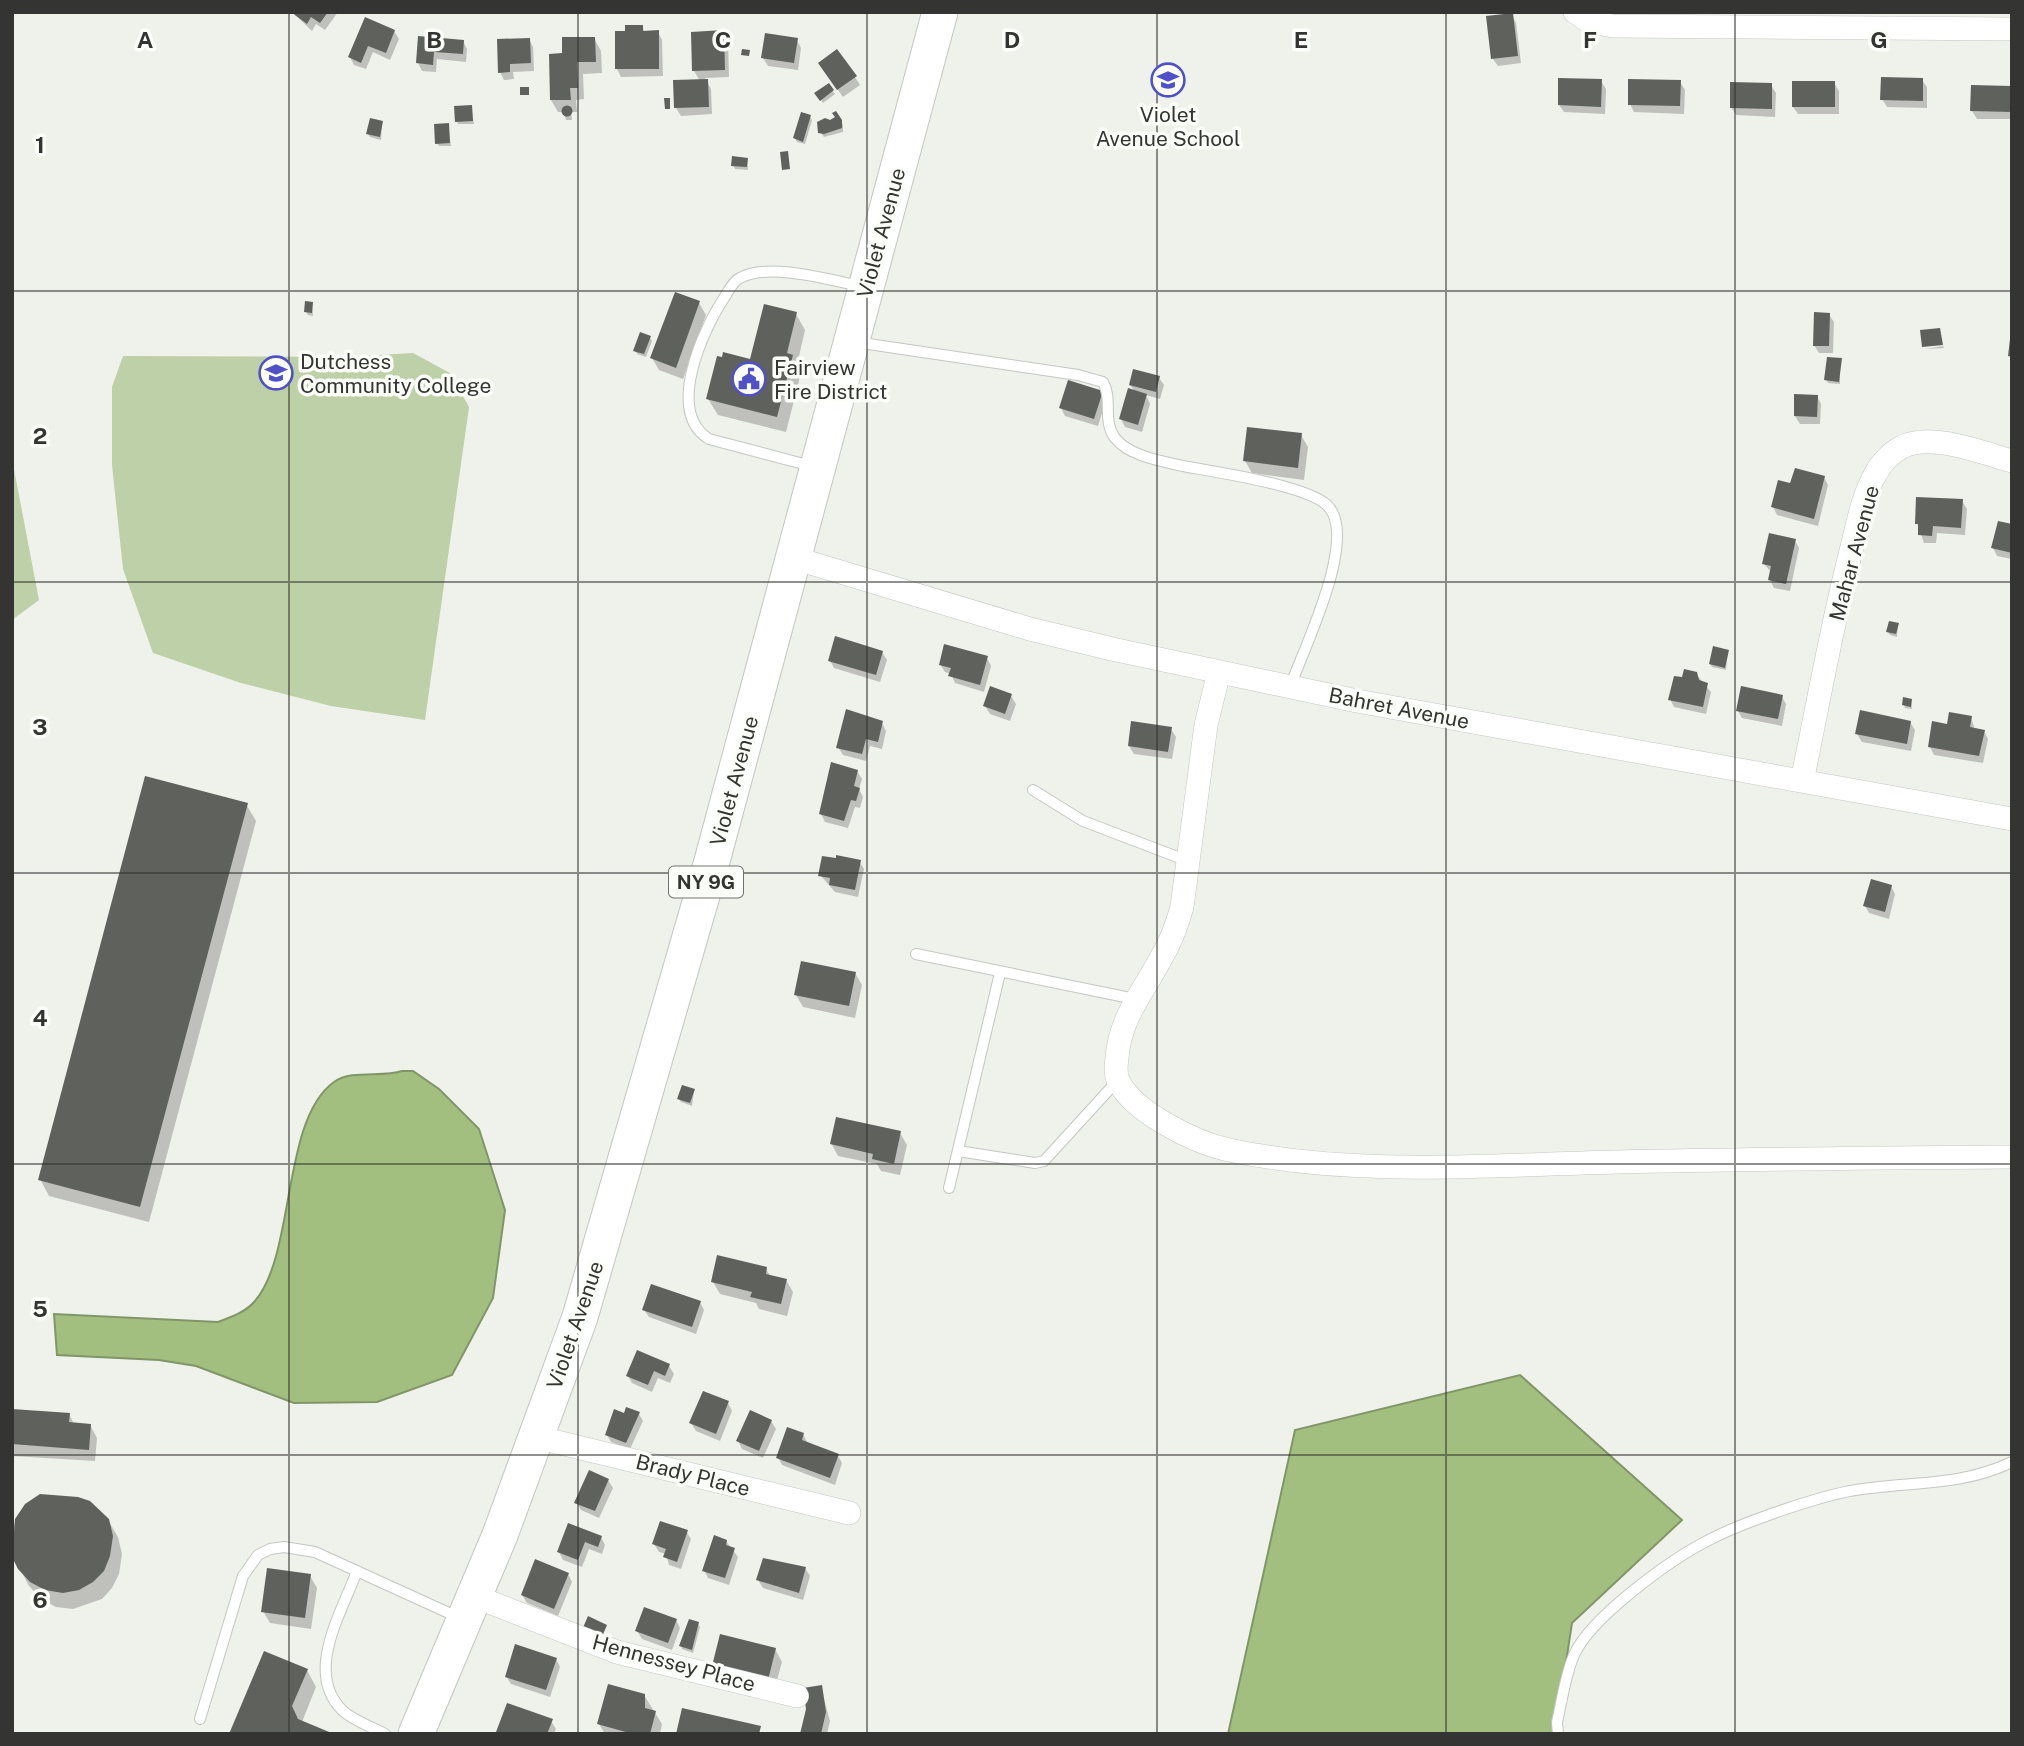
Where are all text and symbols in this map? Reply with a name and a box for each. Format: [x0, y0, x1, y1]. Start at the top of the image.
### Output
text: A [137, 26, 154, 53]
text: B [426, 26, 442, 53]
text: C [715, 26, 731, 53]
text: D [1004, 26, 1020, 53]
text: E [1294, 26, 1308, 53]
text: F [1583, 26, 1597, 53]
text: G [1870, 26, 1888, 53]
school or university icon: Violet Avenue School [1149, 61, 1187, 99]
place label: Violet Avenue School [1096, 102, 1240, 151]
text: 1 [35, 131, 45, 158]
street label: Violet Avenue [852, 165, 910, 301]
place label: Dutchess Community College [300, 349, 491, 398]
school or university icon: Dutchess Community College [257, 354, 295, 392]
place label: Fairview Fire District [774, 355, 888, 404]
public building icon: Fairview Fire District [730, 360, 768, 398]
text: 2 [33, 422, 47, 449]
street label: Mahar Avenue [1824, 483, 1884, 623]
street label: Bahret Avenue [1327, 682, 1471, 734]
text: 3 [32, 713, 48, 740]
street label: Violet Avenue [705, 713, 763, 849]
road number: NY 9G [669, 866, 743, 898]
text: 4 [32, 1004, 48, 1031]
street label: Violet Avenue [541, 1258, 609, 1392]
text: 5 [32, 1295, 48, 1322]
street label: Brady Place [633, 1449, 753, 1501]
text: 6 [32, 1586, 48, 1613]
street label: Hennessey Place [590, 1629, 758, 1697]

